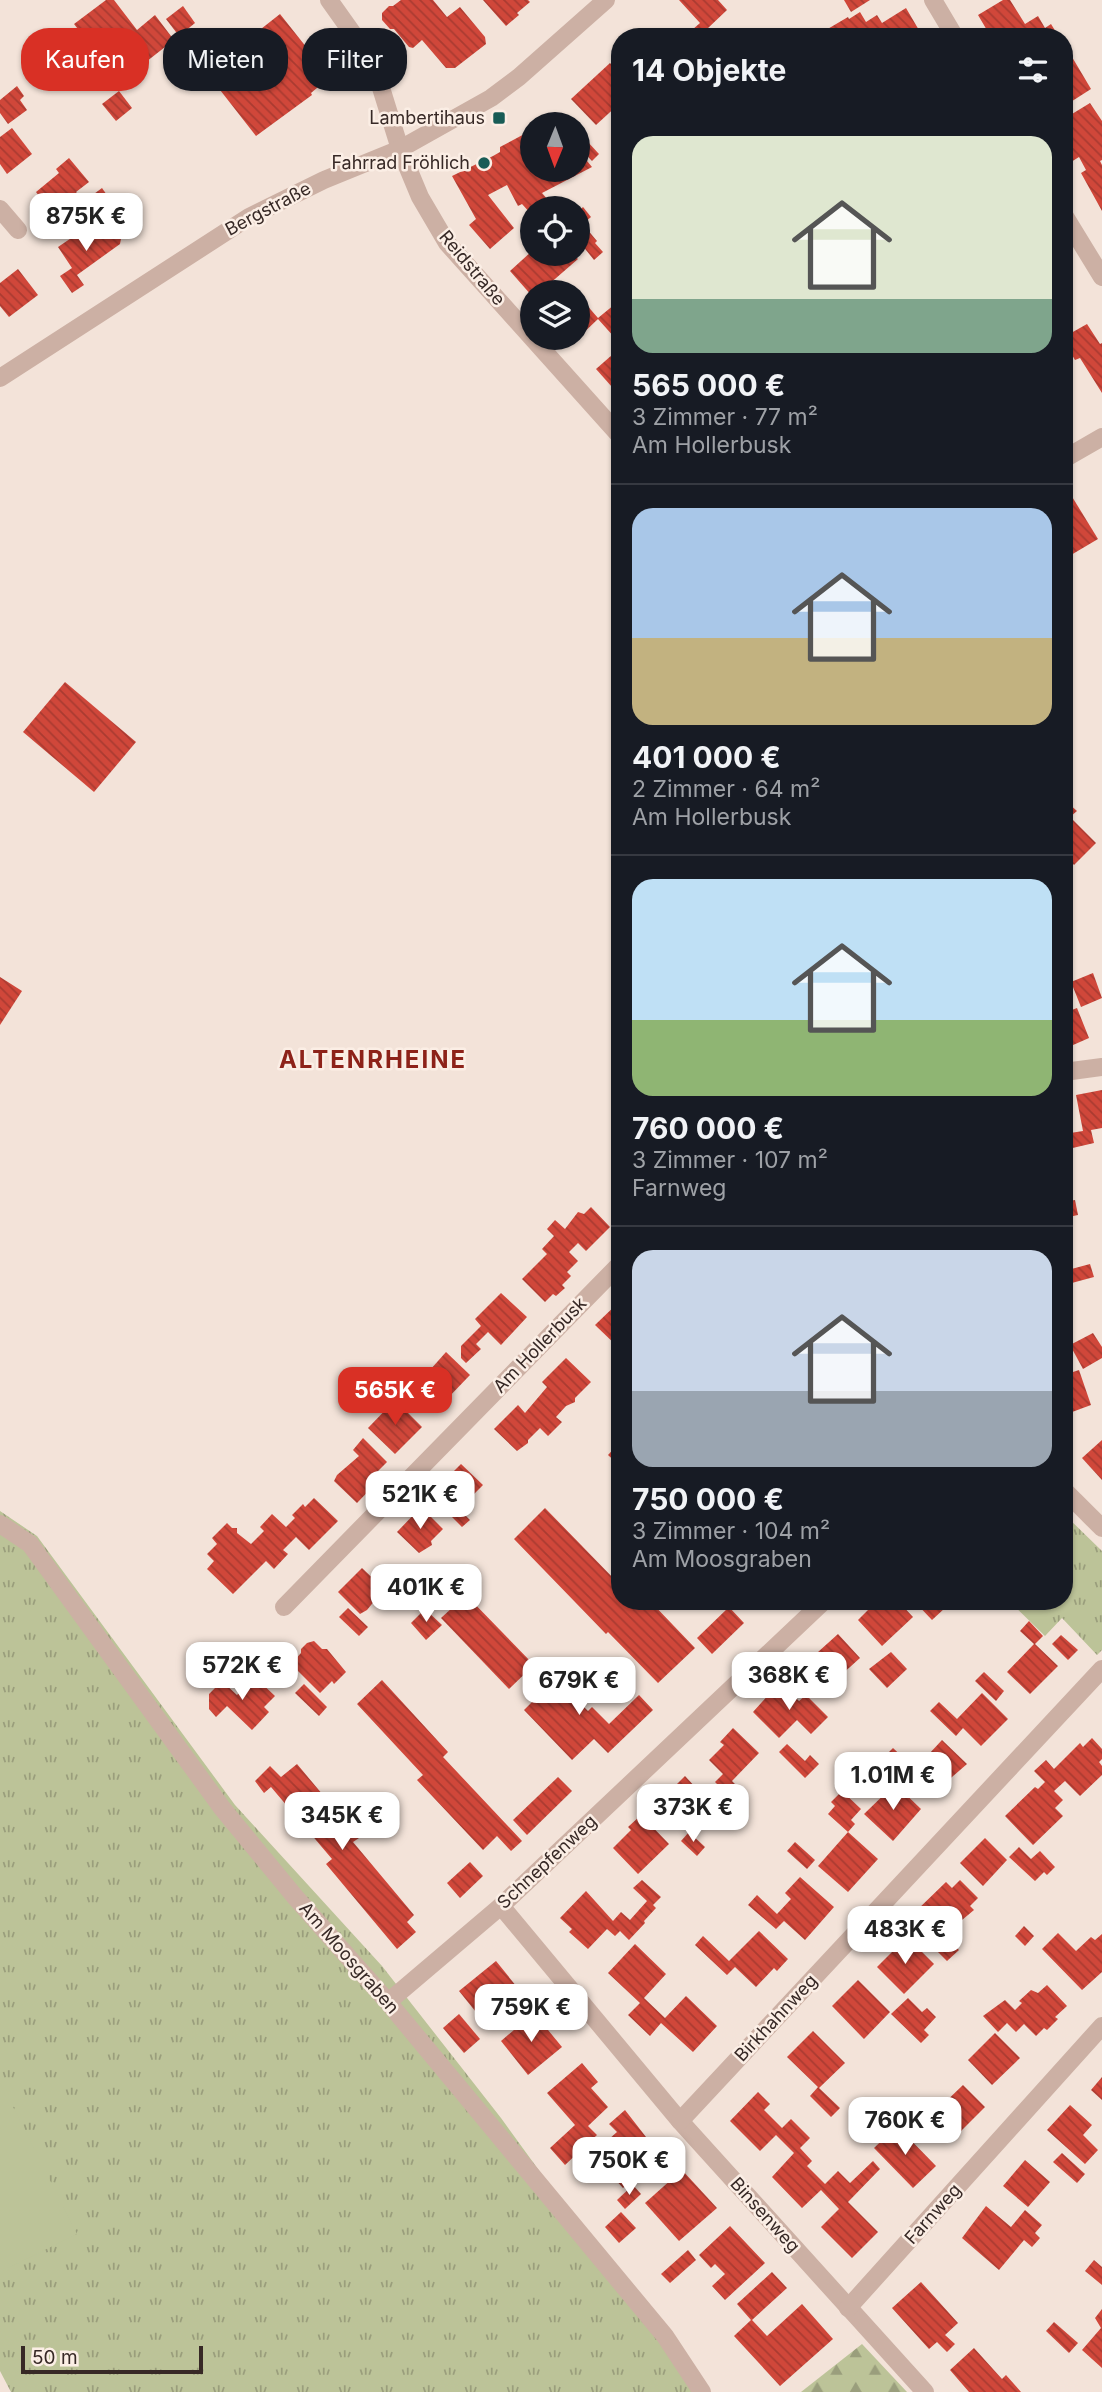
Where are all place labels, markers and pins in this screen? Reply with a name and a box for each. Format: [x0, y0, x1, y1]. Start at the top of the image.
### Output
place label: Lambertihaus [369, 107, 485, 128]
marker: Lambertihaus [491, 110, 507, 126]
place label: Fahrrad Fröhlich [331, 152, 470, 173]
marker: Fahrrad Fröhlich [476, 155, 492, 171]
pin: 875K € [29, 194, 143, 253]
pin: 565K € [338, 1368, 452, 1427]
pin: 521K € [363, 1472, 477, 1531]
pin: 401K € [369, 1564, 483, 1624]
pin: 572K € [185, 1642, 299, 1702]
pin: 368K € [732, 1652, 846, 1712]
pin: 679K € [522, 1658, 636, 1717]
pin: 1.01M € [828, 1752, 958, 1812]
pin: 373K € [636, 1784, 750, 1844]
pin: 345K € [285, 1792, 399, 1852]
pin: 483K € [848, 1906, 962, 1966]
pin: 759K € [474, 1984, 588, 2044]
pin: 760K € [848, 2098, 962, 2157]
pin: 750K € [572, 2138, 686, 2197]

